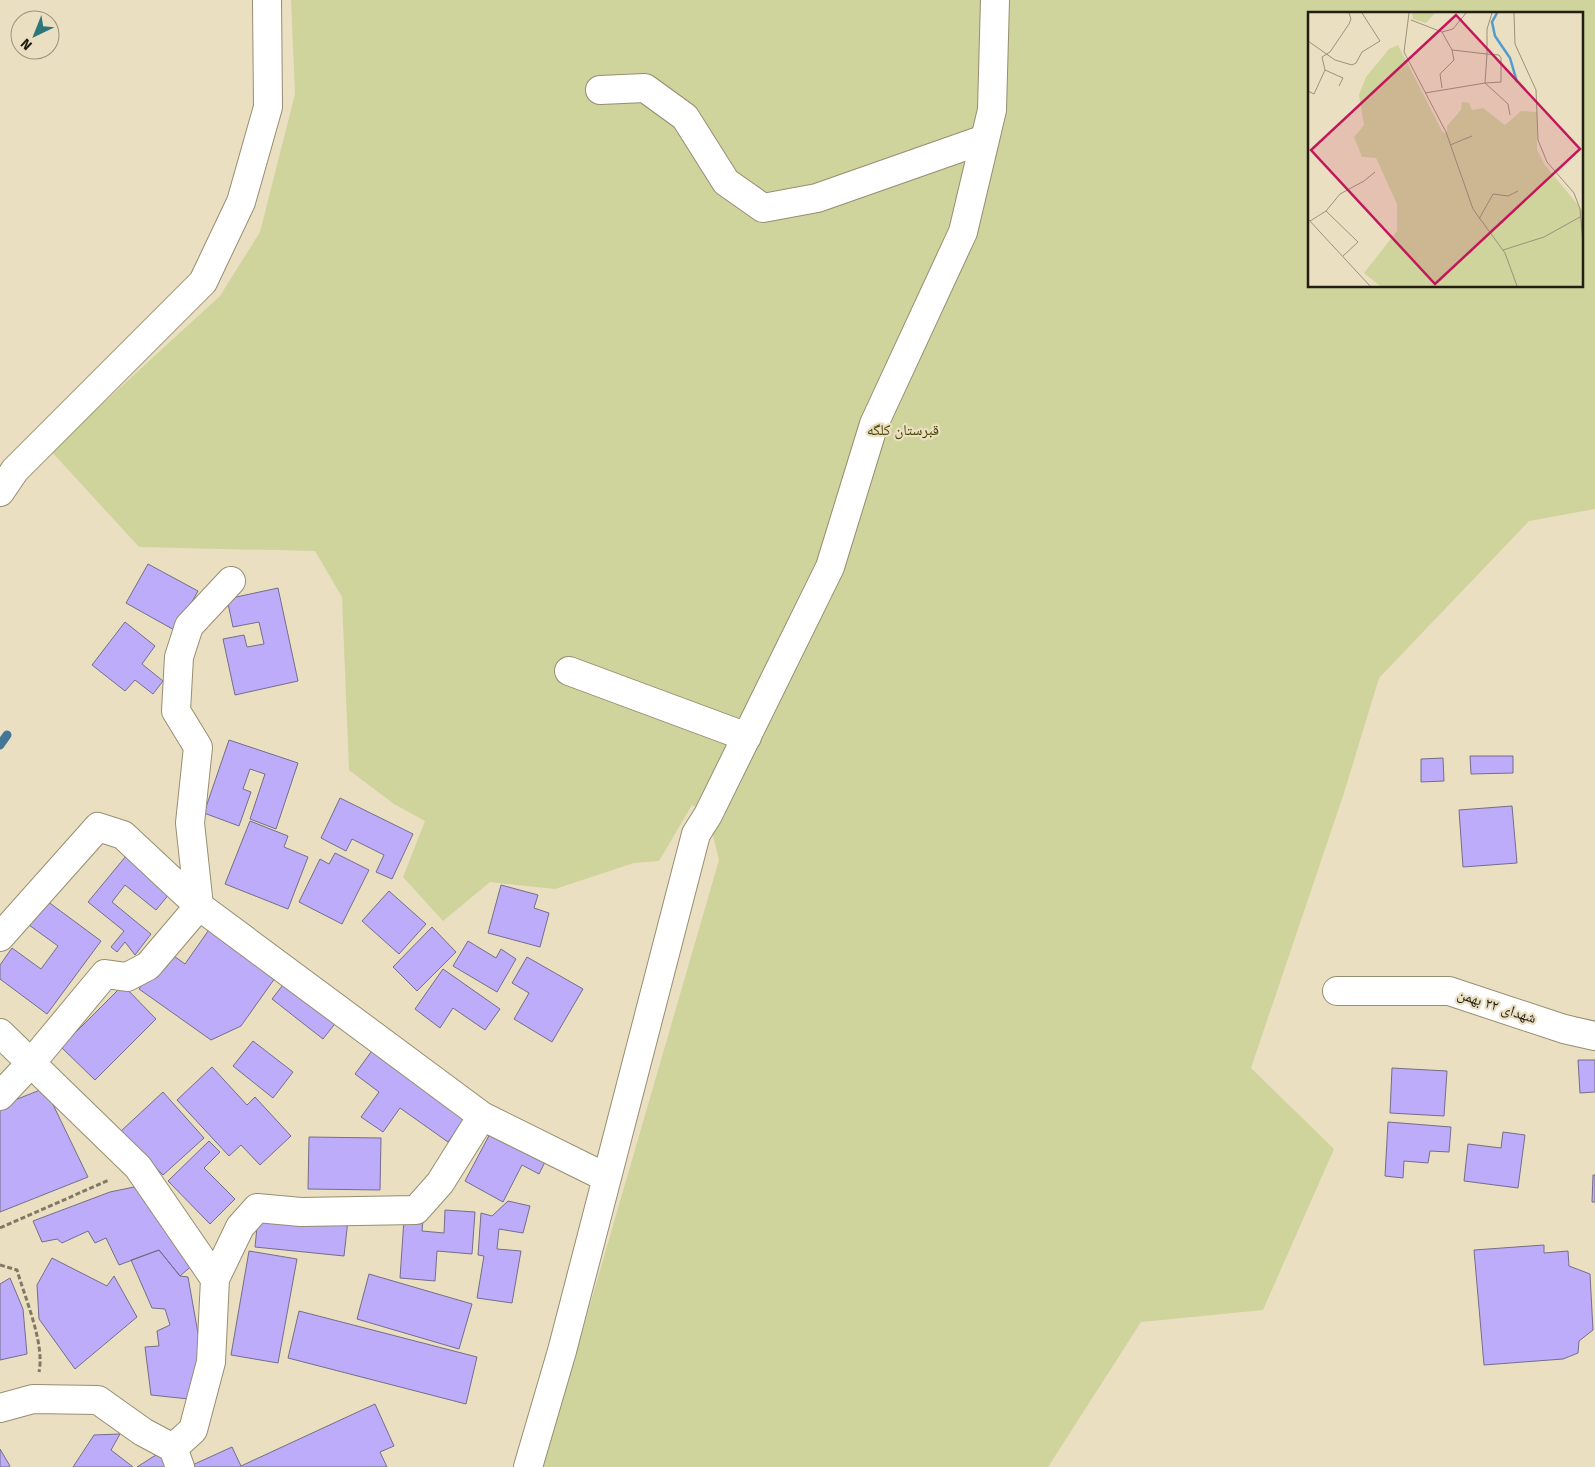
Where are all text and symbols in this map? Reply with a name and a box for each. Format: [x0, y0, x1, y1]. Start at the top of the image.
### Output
north arrow [10, 10, 60, 60]
inset map [1308, 12, 1582, 288]
text: N [17, 35, 36, 54]
park label: قبرستان کلگه [867, 421, 939, 440]
street label: شهدای ۲۲ بهمن [1455, 985, 1539, 1028]

